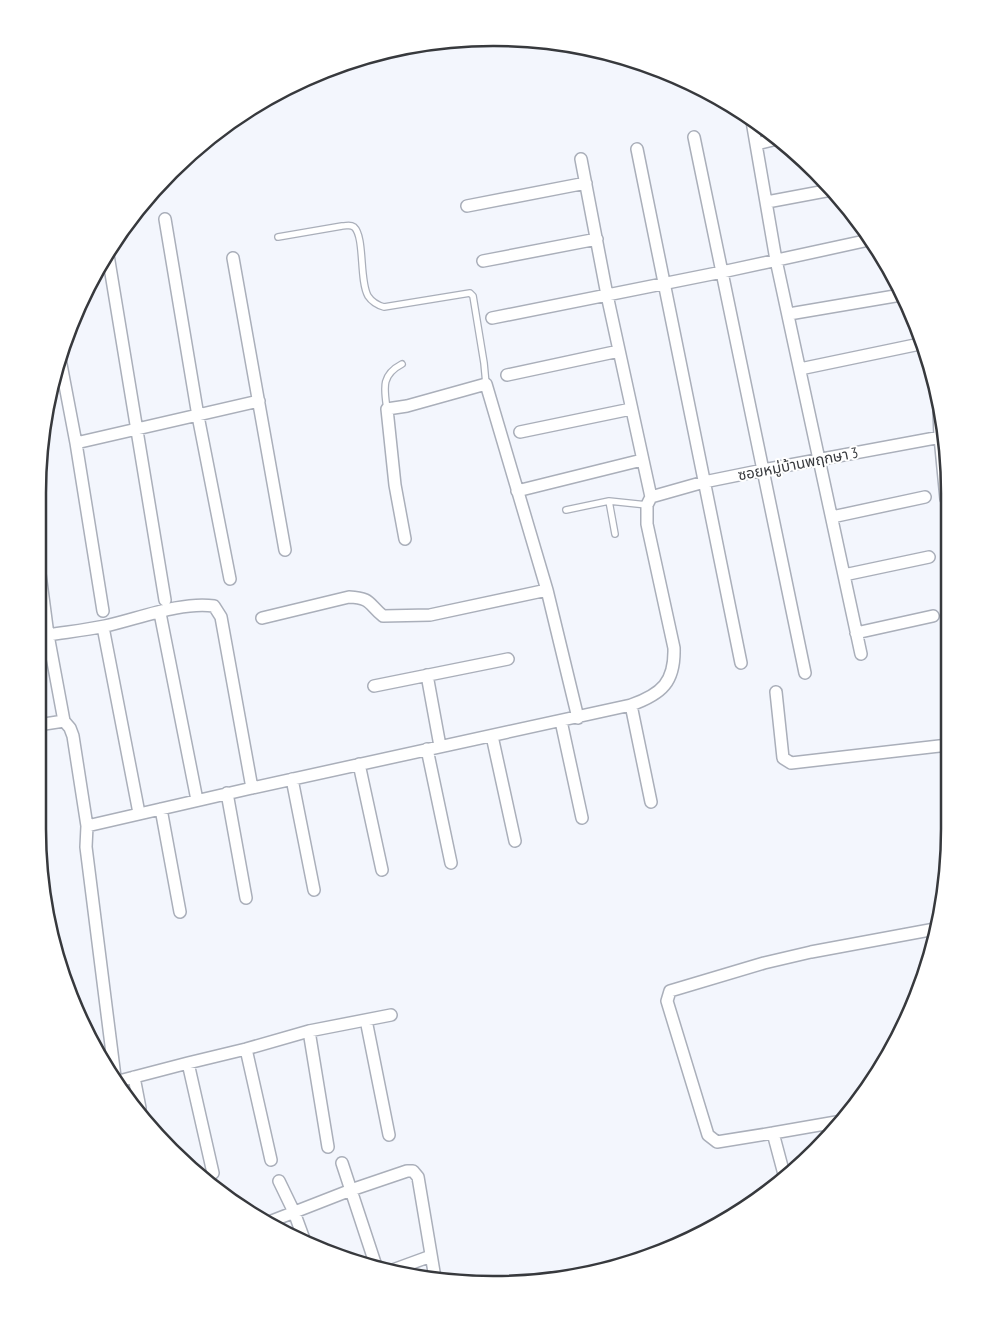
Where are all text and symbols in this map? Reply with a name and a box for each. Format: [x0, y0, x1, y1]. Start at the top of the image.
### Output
street label: ซอยหมู่บ้านพฤกษา 3 [736, 443, 860, 485]

